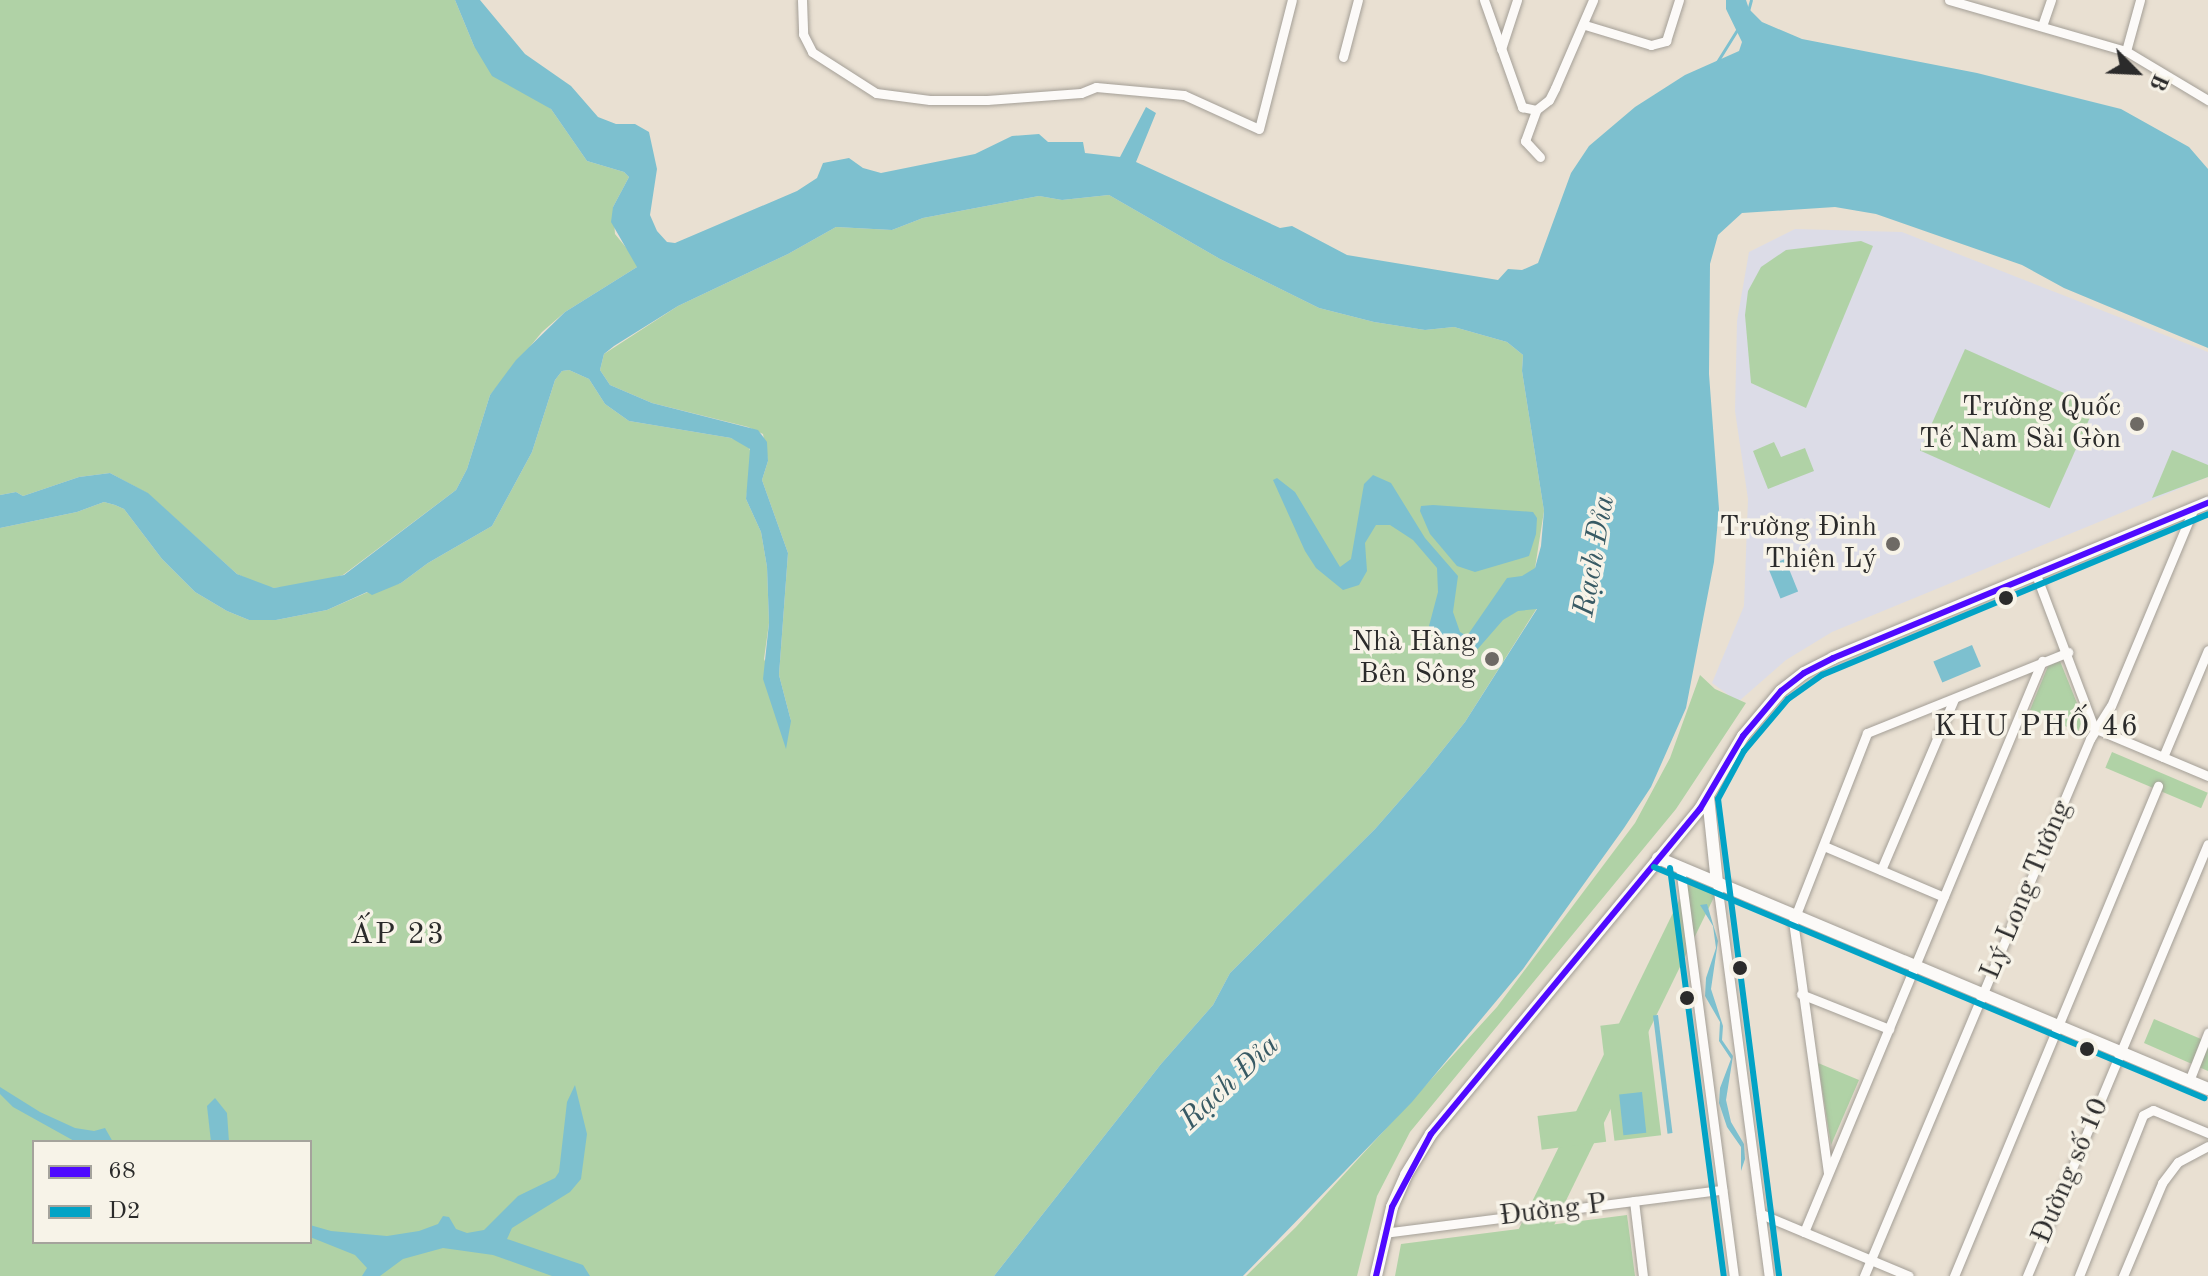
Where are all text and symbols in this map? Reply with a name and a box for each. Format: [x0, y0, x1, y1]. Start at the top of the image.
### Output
north arrow [2096, 32, 2176, 112]
text: B [2145, 70, 2171, 93]
place label: Trường Quốc Tế Nam Sài Gòn [1919, 391, 2121, 457]
marker: Trường Quốc Tế Nam Sài Gòn [2128, 415, 2146, 433]
water label: Rạch Đỉa [1567, 492, 1623, 620]
place label: Trường Đinh Thiện Lý [1719, 511, 1877, 577]
marker: Trường Đinh Thiện Lý [1884, 535, 1902, 553]
unlabelled marker [1998, 590, 2014, 606]
place label: Nhà Hàng Bên Sông [1351, 626, 1476, 692]
marker: Nhà Hàng Bên Sông [1483, 650, 1501, 668]
district label: KHU PHỐ 46 [1934, 709, 2140, 745]
street label: Lý Long Tường [1974, 795, 2080, 985]
district label: ẤP 23 [350, 917, 446, 953]
unlabelled marker [1732, 960, 1748, 976]
unlabelled marker [1679, 990, 1695, 1006]
water label: Rạch Đỉa [1173, 1028, 1287, 1138]
unlabelled marker [2079, 1041, 2095, 1057]
street label: Đường số 10 [2025, 1093, 2117, 1249]
legend [32, 1140, 312, 1244]
text: 68 [108, 1160, 136, 1184]
street label: Đường P [1498, 1188, 1608, 1234]
text: D2 [108, 1200, 141, 1224]

